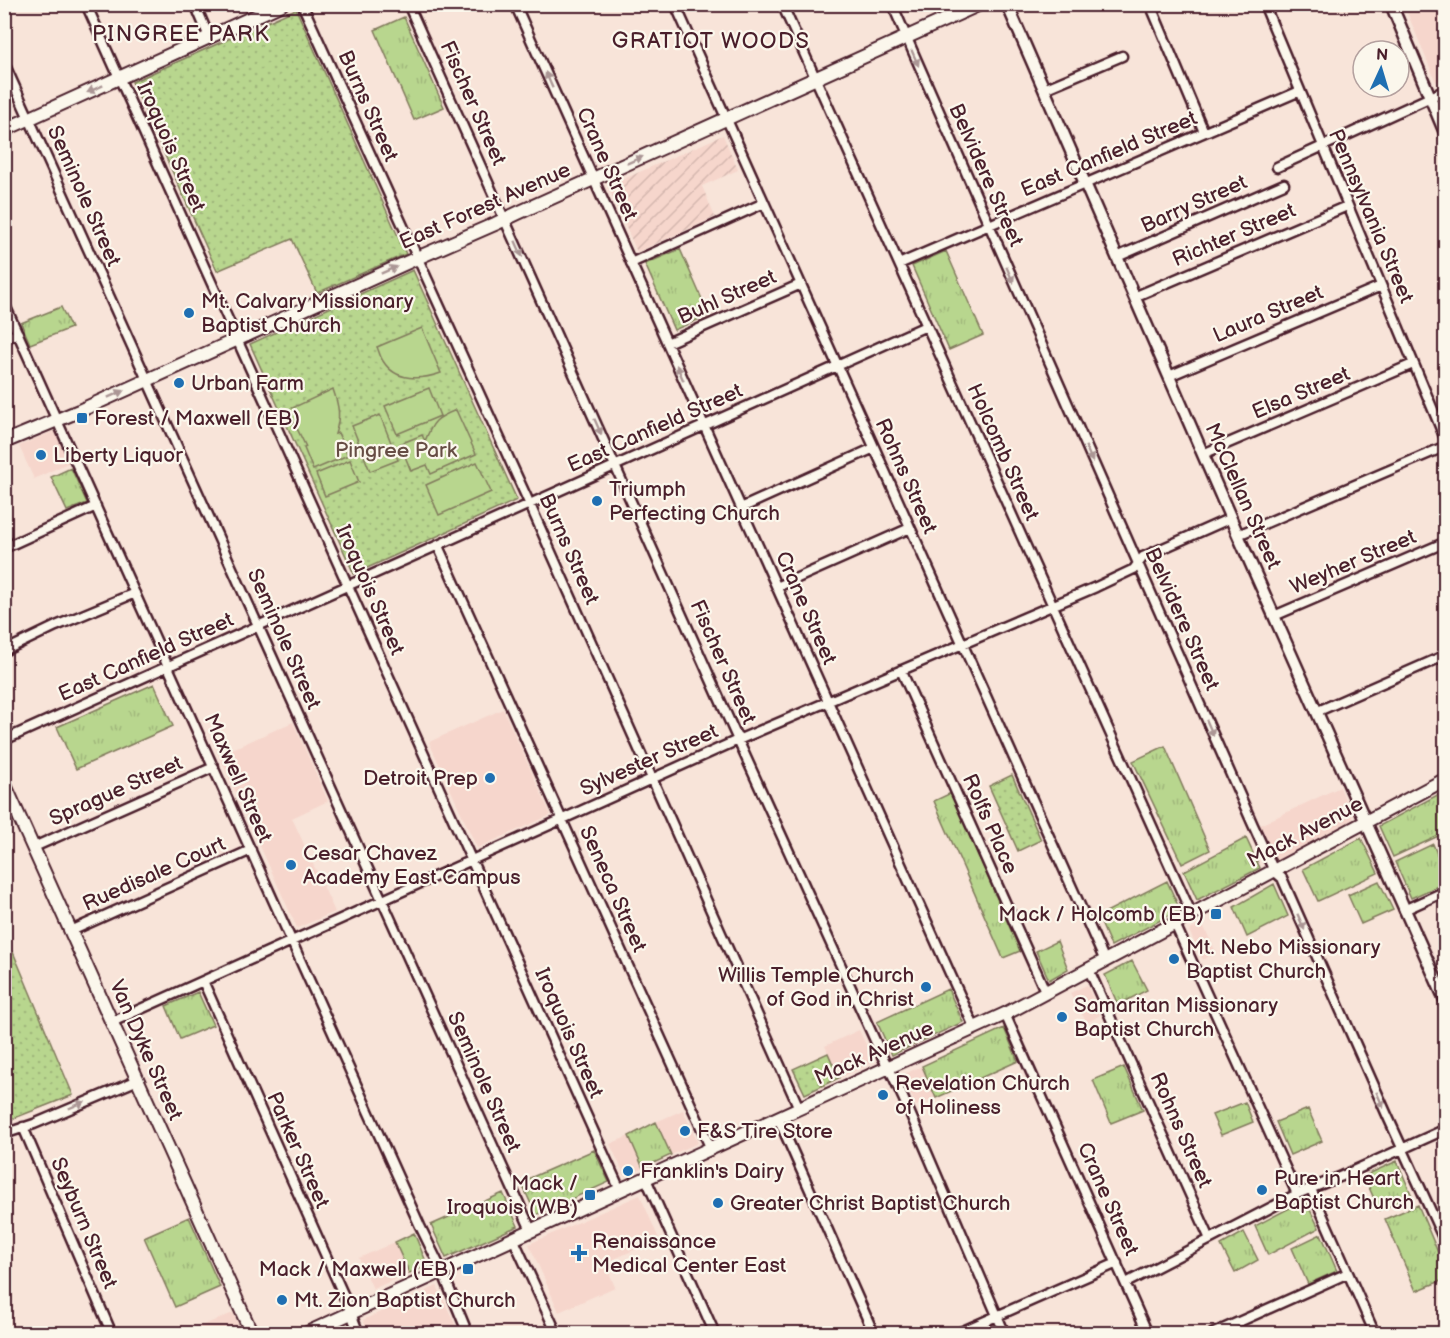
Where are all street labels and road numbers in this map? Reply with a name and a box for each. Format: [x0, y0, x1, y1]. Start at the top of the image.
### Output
street label: Fischer Street [434, 37, 512, 170]
street label: Burns Street [332, 47, 404, 166]
street label: Iroquois Street [131, 78, 211, 216]
street label: Belvidere Street [943, 100, 1029, 251]
street label: Crane Street [571, 104, 643, 225]
street label: East Canfield Street [1017, 105, 1201, 202]
street label: Seminole Street [42, 122, 126, 271]
street label: Pennsylvania Street [1323, 125, 1419, 307]
street label: East Forest Avenue [396, 157, 574, 255]
street label: Barry Street [1137, 169, 1251, 239]
street label: Richter Street [1169, 198, 1300, 272]
street label: Buhl Street [674, 264, 781, 330]
street label: Laura Street [1209, 279, 1327, 348]
street label: Elsa Street [1248, 361, 1354, 425]
street label: East Canfield Street [564, 378, 747, 478]
street label: Holcomb Street [962, 380, 1045, 525]
street label: Rohns Street [869, 414, 943, 538]
street label: McClellan Street [1200, 419, 1287, 573]
street label: Burns Street [533, 490, 605, 609]
street label: Iroquois Street [330, 521, 410, 659]
street label: Weyher Street [1286, 524, 1420, 600]
street label: Belvidere Street [1139, 544, 1225, 695]
street label: Crane Street [770, 548, 842, 669]
street label: Seminole Street [242, 565, 326, 714]
street label: Fischer Street [684, 596, 762, 729]
street label: East Canfield Street [55, 607, 238, 707]
street label: Maxwell Street [198, 710, 278, 847]
street label: Sylvester Street [576, 718, 722, 802]
street label: Sprague Street [46, 750, 187, 832]
street label: Rolfs Place [957, 770, 1023, 878]
street label: Mack Avenue [1243, 791, 1367, 873]
street label: Seneca Street [574, 822, 652, 956]
street label: Ruedisale Court [79, 831, 230, 917]
street label: Iroquois Street [529, 964, 609, 1102]
street label: Van Dyke Street [104, 976, 188, 1124]
street label: Seminole Street [442, 1008, 526, 1157]
street label: Mack Avenue [811, 1016, 937, 1090]
street label: Rohns Street [1144, 1068, 1218, 1192]
street label: Parker Street [261, 1088, 335, 1213]
street label: Crane Street [1072, 1139, 1144, 1260]
street label: Seyburn Street [45, 1154, 123, 1293]

